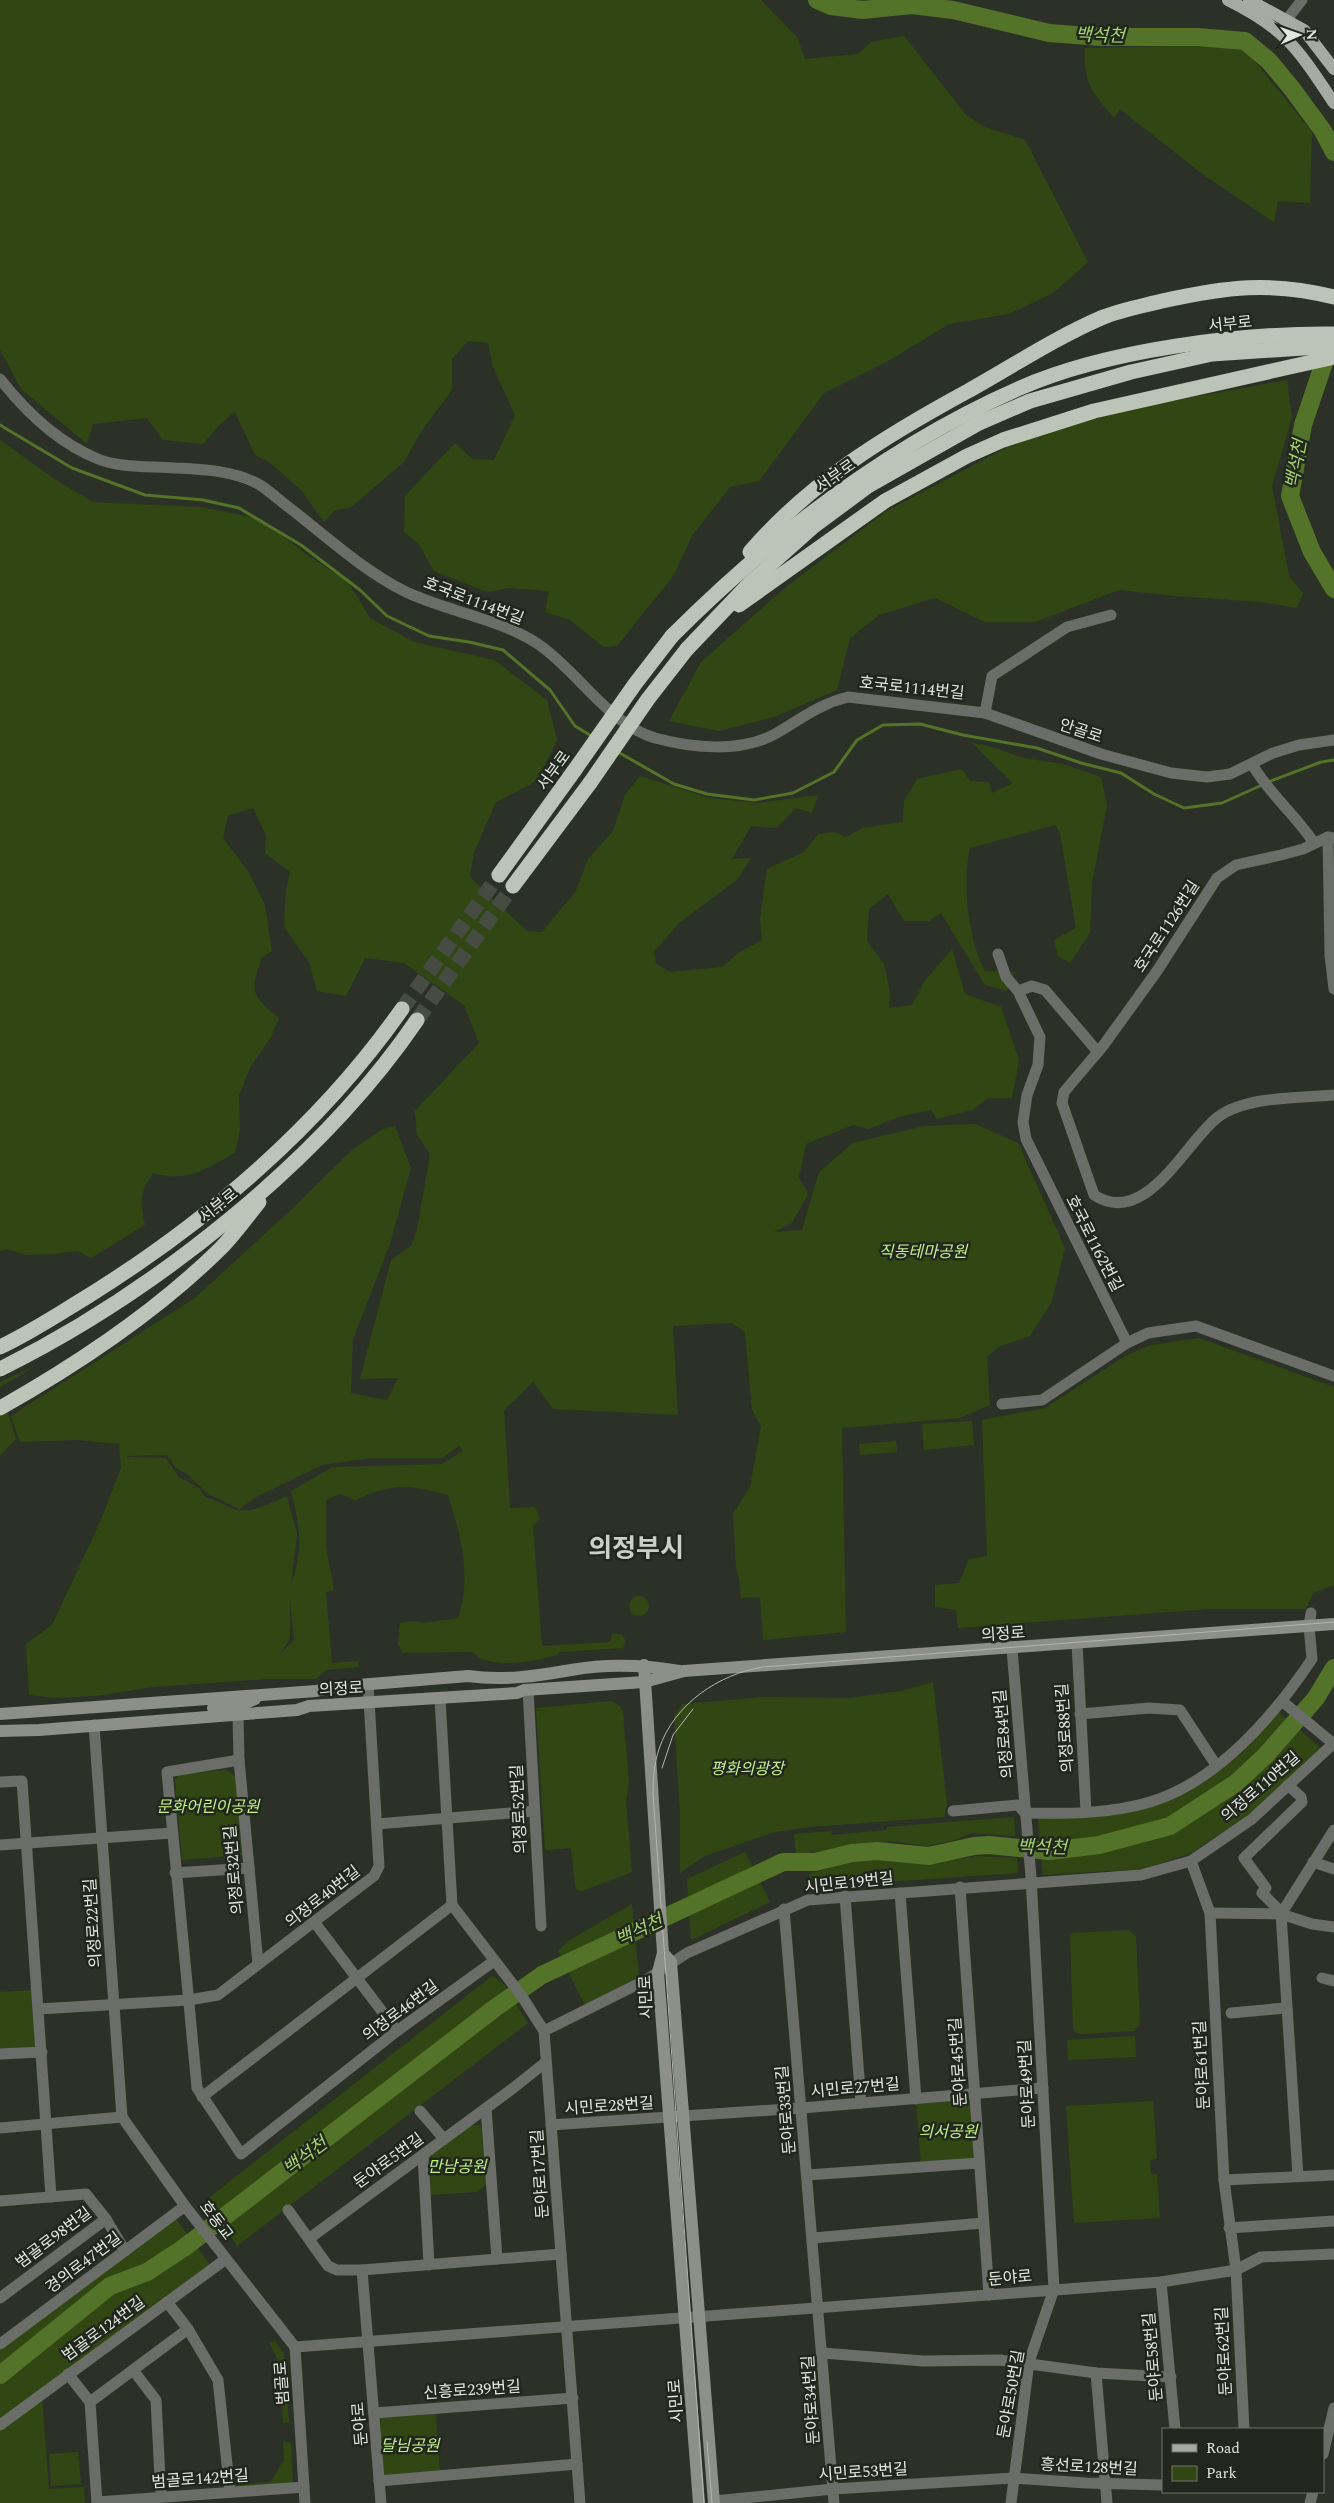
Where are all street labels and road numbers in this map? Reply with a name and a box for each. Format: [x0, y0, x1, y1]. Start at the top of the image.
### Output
street label: 서부로 [1207, 310, 1254, 338]
street label: 서부로 [811, 453, 861, 498]
street label: 호국로1114번길 [420, 571, 527, 631]
street label: 호국로1114번길 [858, 671, 966, 705]
street label: 안골로 [1056, 713, 1106, 749]
street label: 서부로 [531, 745, 577, 796]
street label: 호국로1126번길 [1128, 876, 1206, 977]
street label: 서부로 [194, 1182, 244, 1229]
street label: 호국로1162번길 [1059, 1191, 1129, 1296]
street label: 의정로 [980, 1620, 1026, 1648]
street label: 의정로 [318, 1676, 364, 1702]
street label: 의정로88번길 [1050, 1682, 1080, 1773]
street label: 의정로84번길 [988, 1688, 1020, 1780]
street label: 의정로110번길 [1216, 1746, 1305, 1828]
street label: 의정로52번길 [505, 1764, 533, 1854]
street label: 의정로32번길 [218, 1824, 250, 1916]
street label: 의정로40번길 [280, 1860, 365, 1934]
street label: 시민로19번길 [803, 1866, 895, 1900]
street label: 의정로22번길 [78, 1877, 108, 1968]
street label: 의정로46번길 [358, 1974, 444, 2047]
street label: 시민로 [633, 1974, 659, 2019]
street label: 둔야로45번길 [943, 2016, 973, 2107]
street label: 둔야로61번길 [1188, 2020, 1216, 2110]
street label: 둔야로49번길 [1013, 2039, 1041, 2129]
street label: 둔야로33번길 [770, 2064, 802, 2156]
street label: 시민로27번길 [809, 2072, 901, 2104]
street label: 시민로28번길 [564, 2091, 655, 2121]
street label: 둔야로5번길 [349, 2127, 429, 2195]
street label: 둔야로17번길 [525, 2128, 555, 2219]
street label: 호동교 [193, 2196, 239, 2245]
street label: 범골로98번길 [11, 2201, 97, 2274]
street label: 경의로47번길 [41, 2226, 127, 2299]
street label: 둔야로 [987, 2264, 1033, 2292]
street label: 범골로124번길 [57, 2290, 150, 2367]
street label: 둔야로62번길 [1210, 2306, 1238, 2396]
street label: 둔야로58번길 [1137, 2311, 1169, 2403]
street label: 둔야로50번길 [991, 2348, 1031, 2440]
street label: 둔야로34번길 [796, 2354, 826, 2445]
street label: 범골로 [268, 2360, 296, 2406]
street label: 신흥로239번길 [423, 2375, 522, 2405]
street label: 시민로 [662, 2378, 690, 2424]
street label: 둔야로 [346, 2401, 374, 2447]
street label: 흥선로128번길 [1040, 2452, 1138, 2482]
street label: 시민로53번길 [818, 2457, 909, 2487]
street label: 범골로142번길 [151, 2464, 250, 2494]

